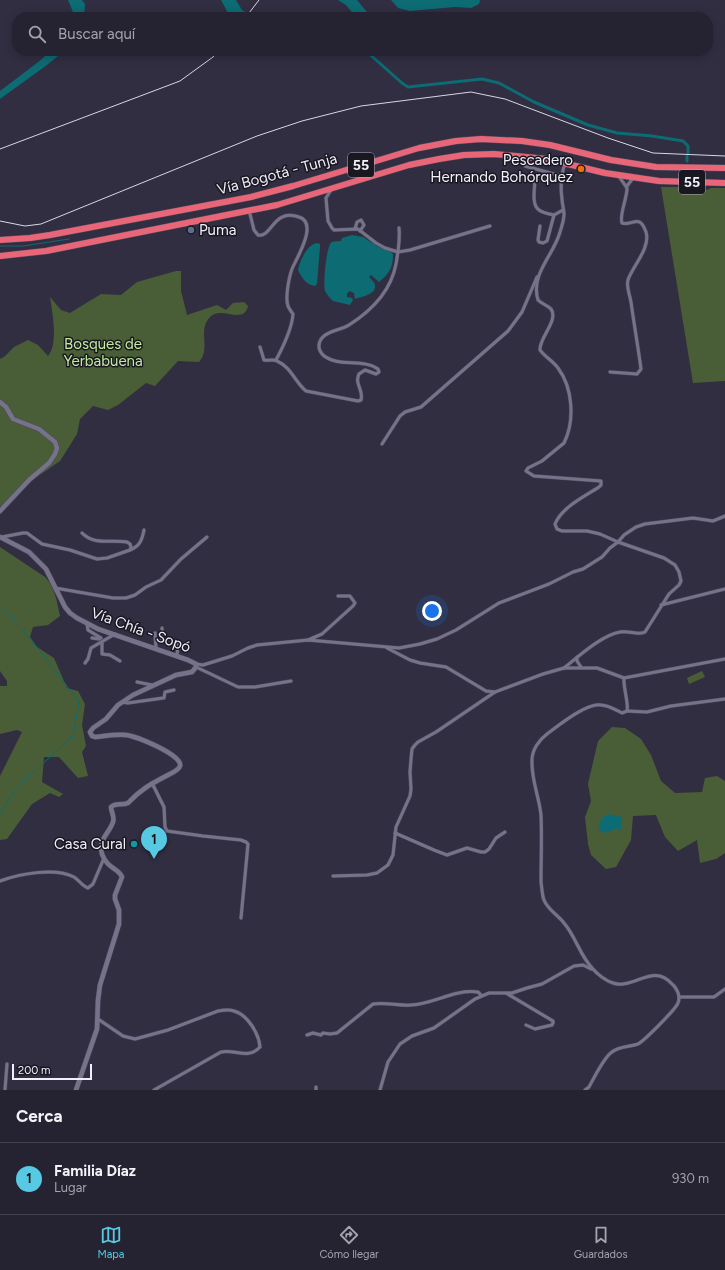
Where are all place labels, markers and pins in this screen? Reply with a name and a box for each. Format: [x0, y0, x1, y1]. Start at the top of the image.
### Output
place label: Pescadero Hernando Bohórquez [430, 151, 573, 186]
marker: Pescadero Hernando Bohórquez [576, 164, 586, 174]
place label: Puma [199, 221, 236, 239]
marker: Puma [186, 225, 196, 235]
pin: 1 [141, 826, 167, 859]
place label: Casa Cural [54, 835, 126, 853]
marker: Casa Cural [129, 839, 139, 849]

